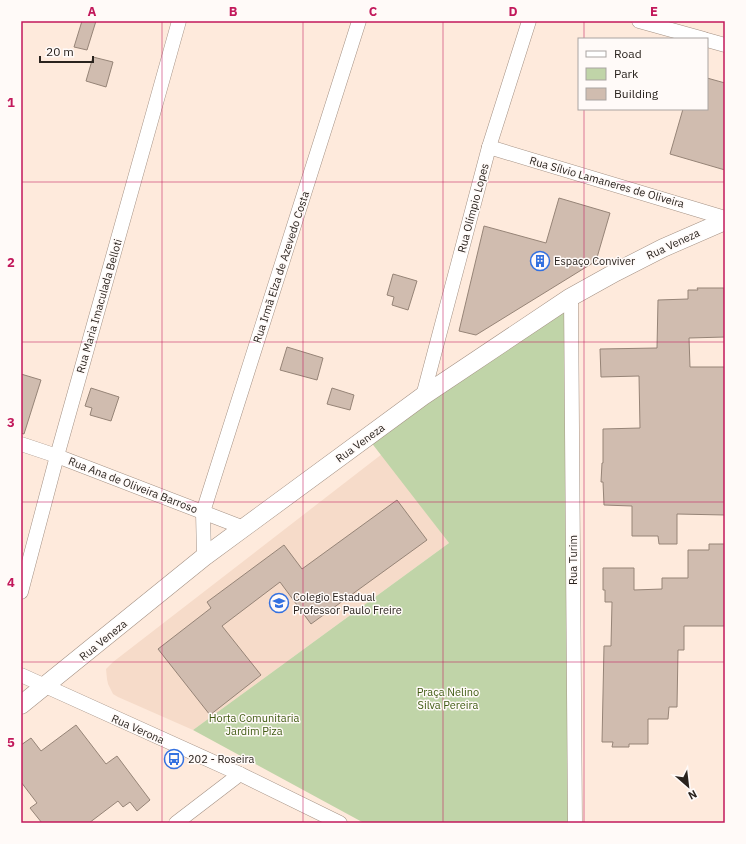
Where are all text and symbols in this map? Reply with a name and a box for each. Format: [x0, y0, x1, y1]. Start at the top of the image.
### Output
text: A [88, 3, 97, 20]
text: B [229, 3, 238, 20]
text: C [369, 3, 378, 20]
text: D [508, 3, 518, 20]
text: E [650, 3, 658, 20]
scale bar [40, 38, 93, 64]
legend [578, 38, 708, 110]
text: 20 m [46, 44, 74, 59]
text: Road [614, 46, 642, 61]
text: Park [614, 66, 639, 81]
text: Building [614, 86, 659, 101]
text: 1 [7, 94, 15, 111]
street label: Rua Sílvio Lamaneres de Oliveira [528, 153, 686, 211]
street label: Rua Olímpio Lopes [454, 162, 492, 254]
street label: Rua Irmã Elza de Azevedo Costa [250, 189, 312, 345]
street label: Rua Veneza [644, 225, 702, 262]
street label: Rua Maria Imaculada Belloti [73, 237, 125, 375]
building icon: Espaço Conviver [529, 250, 551, 272]
text: 2 [7, 254, 15, 271]
place label: Espaço Conviver [554, 254, 635, 268]
text: 3 [7, 414, 15, 431]
street label: Rua Veneza [333, 420, 387, 466]
street label: Rua Ana de Oliveira Barroso [66, 454, 200, 516]
street label: Rua Turim [566, 535, 580, 585]
text: 4 [7, 574, 15, 591]
place label: Colegio Estadual Professor Paulo Freire [293, 590, 402, 617]
school or university icon: Colegio Estadual Professor Paulo Freire [268, 592, 290, 614]
street label: Rua Veneza [76, 616, 130, 663]
park label: Praça Nelino Silva Pereira [417, 685, 479, 712]
street label: Rua Verona [109, 711, 167, 747]
park label: Horta Comunitaria Jardim Piza [209, 711, 299, 738]
text: 5 [7, 734, 15, 751]
bus stop icon: 202 - Roseira [163, 748, 185, 770]
place label: 202 - Roseira [188, 752, 255, 766]
north arrow [668, 766, 708, 806]
text: N [686, 787, 699, 803]

